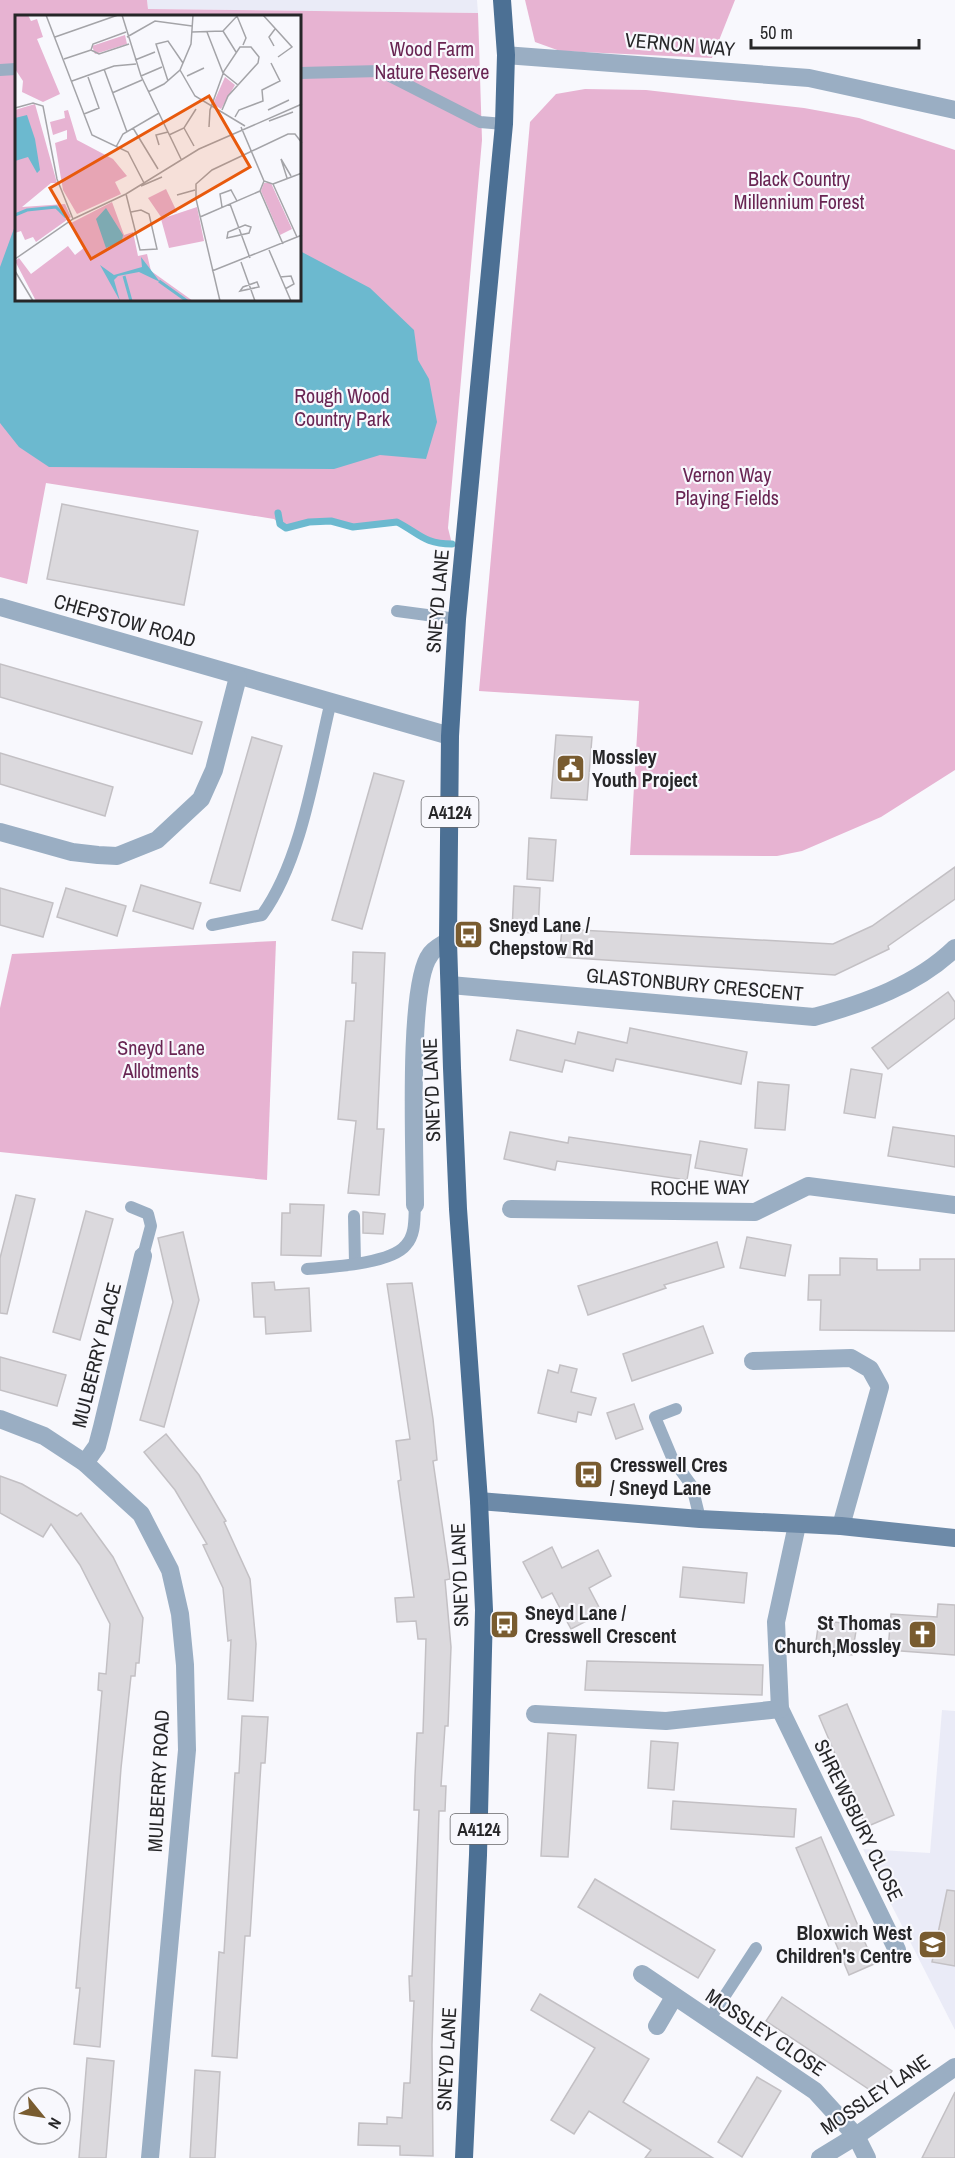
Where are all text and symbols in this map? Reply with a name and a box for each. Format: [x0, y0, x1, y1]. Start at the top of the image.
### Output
scale bar [751, 12, 919, 50]
inset map [15, 15, 302, 302]
text: 50 m [760, 20, 793, 45]
street label: VERNON WAY [624, 26, 736, 62]
park label: Wood Farm Nature Reserve [375, 35, 489, 85]
park label: Black Country Millennium Forest [734, 165, 865, 215]
park label: Rough Wood Country Park [294, 382, 391, 432]
park label: Vernon Way Playing Fields [675, 461, 779, 511]
street label: SNEYD LANE [419, 548, 455, 654]
street label: CHEPSTOW ROAD [51, 587, 199, 653]
place label: Mossley Youth Project [592, 743, 698, 793]
public building icon: Mossley Youth Project [555, 752, 587, 784]
road number: A4124 [422, 797, 478, 827]
place label: Sneyd Lane / Chepstow Rd [489, 911, 594, 961]
bus stop icon: Sneyd Lane / Chepstow Rd [452, 919, 484, 951]
street label: GLASTONBURY CRESCENT [585, 961, 805, 1007]
park label: Sneyd Lane Allotments [117, 1034, 205, 1084]
street label: SNEYD LANE [416, 1038, 446, 1142]
street label: ROCHE WAY [650, 1173, 750, 1201]
street label: MULBERRY PLACE [65, 1279, 127, 1431]
place label: Cresswell Cres / Sneyd Lane [610, 1451, 728, 1501]
bus stop icon: Cresswell Cres / Sneyd Lane [573, 1459, 605, 1491]
street label: SNEYD LANE [444, 1523, 474, 1627]
place label: Sneyd Lane / Cresswell Crescent [525, 1599, 677, 1649]
bus stop icon: Sneyd Lane / Cresswell Crescent [488, 1608, 520, 1640]
place label: St Thomas Church,Mossley [774, 1609, 902, 1659]
church icon: St Thomas Church,Mossley [906, 1618, 938, 1650]
street label: MULBERRY ROAD [141, 1709, 175, 1853]
street label: SHREWSBURY CLOSE [808, 1734, 910, 1906]
road number: A4124 [450, 1814, 508, 1844]
place label: Bloxwich West Children's Centre [776, 1919, 913, 1969]
school or university icon: Bloxwich West Children's Centre [917, 1928, 949, 1960]
street label: MOSSLEY CLOSE [701, 1982, 831, 2082]
street label: SNEYD LANE [430, 2006, 462, 2112]
street label: MOSSLEY LANE [815, 2047, 935, 2141]
north arrow [12, 2086, 72, 2146]
text: N [43, 2114, 67, 2133]

